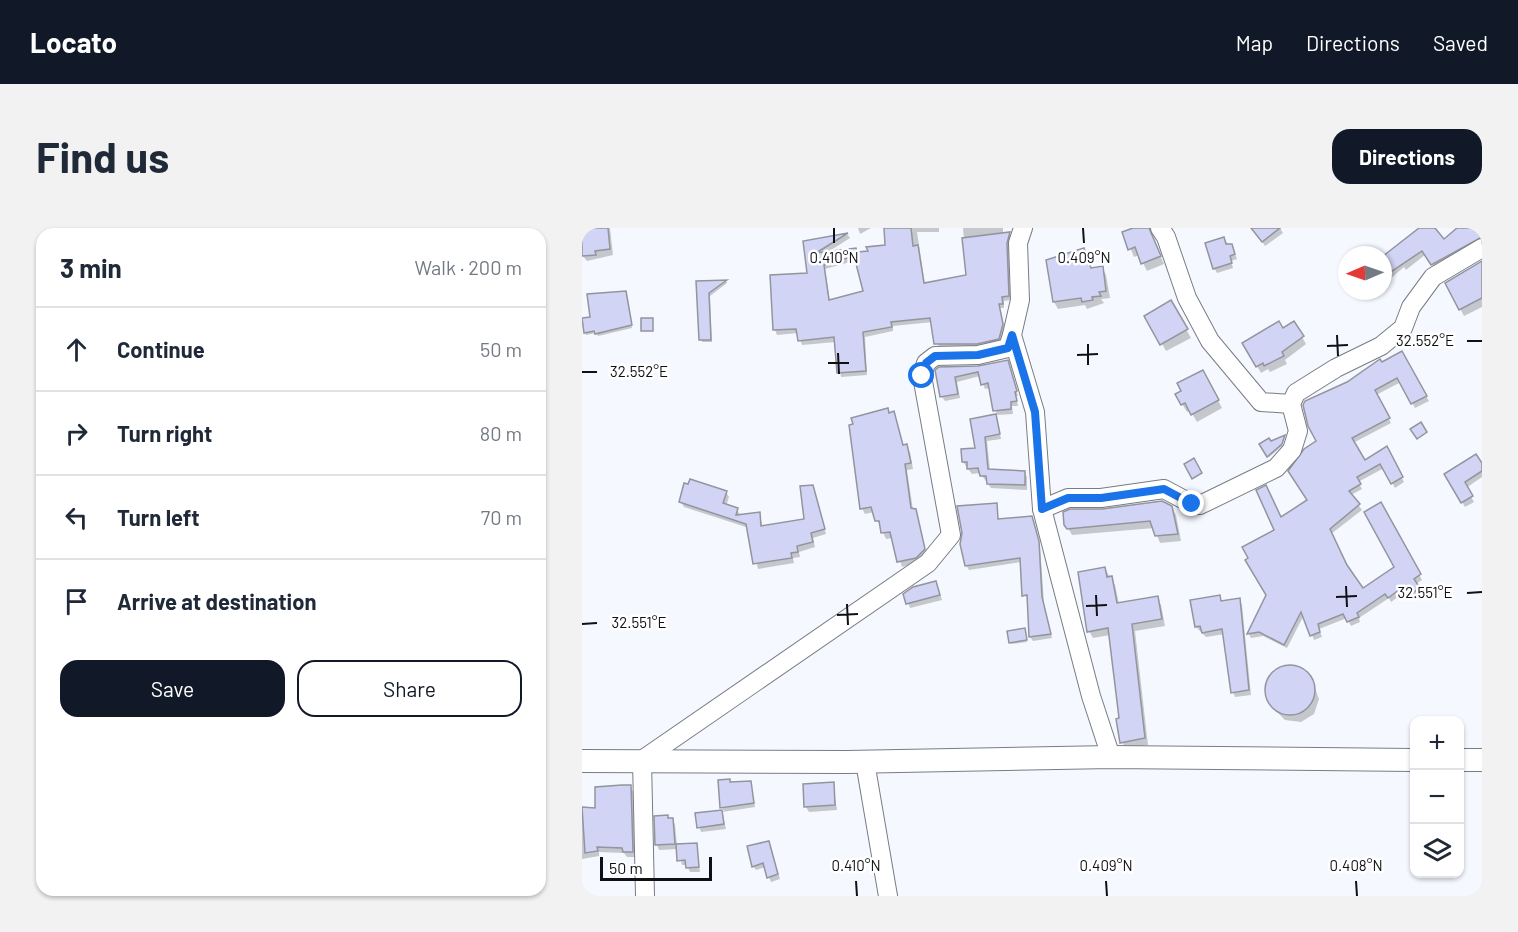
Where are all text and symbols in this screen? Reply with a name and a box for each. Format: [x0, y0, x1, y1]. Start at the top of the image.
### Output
text: Locato [30, 25, 117, 59]
text: Map [1236, 30, 1273, 55]
text: Directions [1306, 30, 1400, 55]
text: Saved [1433, 30, 1488, 55]
button: Directions [1332, 129, 1482, 184]
text: Find us [36, 131, 169, 181]
north arrow [1338, 246, 1392, 300]
text: 0.410°N [809, 248, 859, 266]
text: 0.409°N [1057, 248, 1111, 266]
text: 3 min [60, 252, 122, 283]
text: Walk · 200 m [414, 255, 522, 279]
text: 32.552°E [1396, 331, 1454, 349]
icon: ahead [60, 333, 93, 366]
text: Continue [117, 336, 205, 362]
text: 50 m [480, 337, 522, 361]
text: 32.552°E [610, 362, 668, 380]
route start [908, 362, 934, 388]
icon: right [60, 417, 93, 450]
text: Turn right [117, 420, 212, 446]
text: 80 m [480, 421, 522, 445]
route end [1178, 490, 1204, 516]
icon: left [60, 501, 93, 534]
text: Turn left [117, 504, 200, 530]
text: 70 m [481, 505, 522, 529]
text: 32.551°E [1398, 583, 1452, 601]
icon: arrive [60, 585, 93, 618]
text: Arrive at destination [117, 588, 316, 614]
text: 32.551°E [612, 613, 666, 631]
button: Save [60, 660, 285, 717]
button: Share [297, 660, 522, 717]
map controls [1410, 716, 1464, 878]
button: + [1410, 716, 1464, 770]
button: − [1410, 770, 1464, 824]
button: layers [1410, 824, 1464, 878]
scale bar [600, 854, 712, 882]
text: 0.410°N [831, 856, 881, 874]
text: 0.409°N [1079, 856, 1133, 874]
text: 0.408°N [1329, 856, 1383, 874]
text: 50 m [609, 858, 643, 877]

